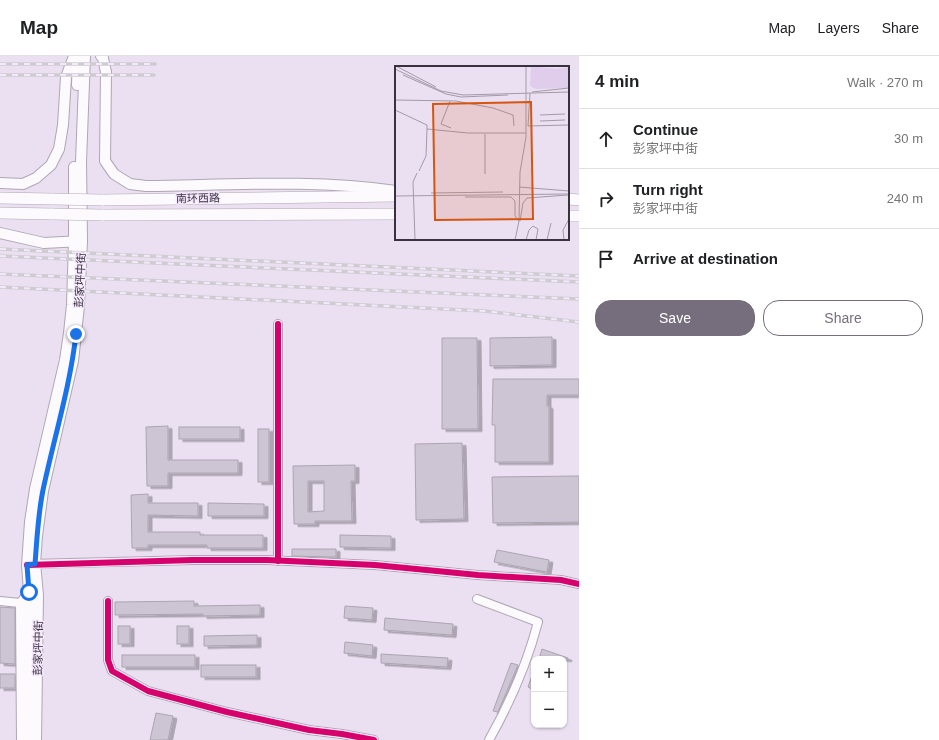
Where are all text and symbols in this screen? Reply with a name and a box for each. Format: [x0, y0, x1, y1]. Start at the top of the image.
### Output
text: Map [20, 17, 58, 38]
text: Map [768, 20, 796, 36]
text: Layers [818, 20, 860, 36]
text: Share [882, 20, 919, 36]
inset map [395, 66, 569, 240]
text: 4 min [595, 72, 639, 91]
text: Walk · 270 m [847, 75, 923, 90]
text: Continue [633, 121, 698, 138]
icon: ahead [595, 128, 617, 150]
text: 30 m [894, 131, 923, 146]
text: 彭家坪中街 [633, 141, 698, 156]
text: Turn right [633, 181, 703, 198]
icon: right [595, 188, 617, 210]
text: 240 m [887, 191, 923, 206]
street label: 南环西路 [176, 192, 220, 204]
text: 彭家坪中街 [633, 201, 698, 216]
icon: arrive [595, 248, 617, 270]
text: Arrive at destination [633, 250, 778, 267]
street label: 彭家坪中街 [73, 252, 87, 308]
button: Save [595, 300, 755, 336]
button: Share [763, 300, 923, 336]
route end [67, 325, 85, 343]
route start [20, 583, 38, 601]
street label: 彭家坪中街 [32, 620, 44, 676]
map controls [531, 656, 567, 728]
button: + [531, 656, 567, 692]
button: − [531, 692, 567, 728]

